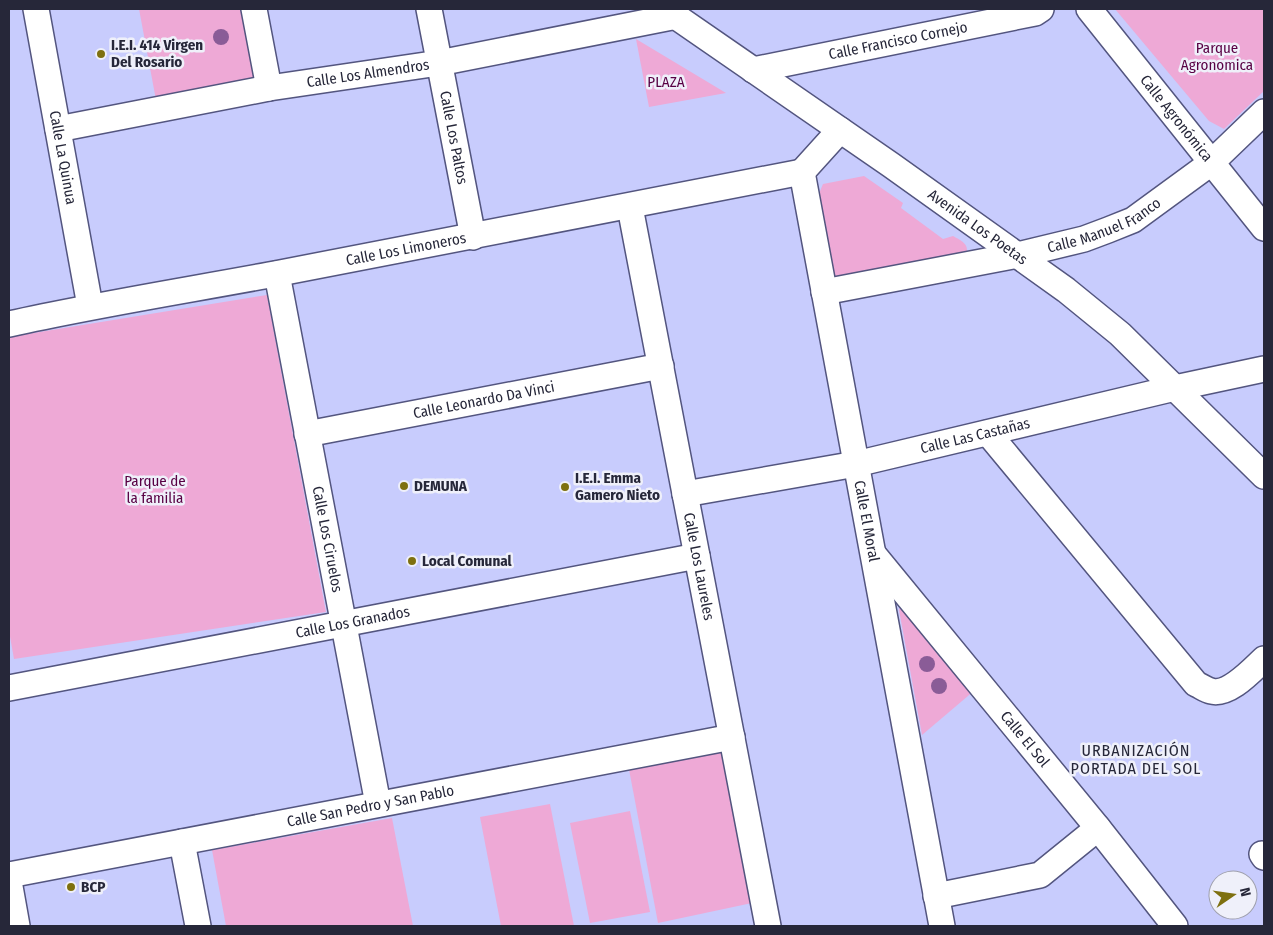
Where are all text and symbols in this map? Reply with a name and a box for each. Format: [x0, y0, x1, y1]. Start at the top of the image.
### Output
street label: Calle Francisco Cornejo [827, 18, 969, 63]
place label: I.E.I. 414 Virgen Del Rosario [111, 36, 203, 71]
park label: Parque Agronomica [1181, 39, 1253, 74]
marker: I.E.I. 414 Virgen Del Rosario [95, 48, 107, 60]
street label: Calle Los Almendros [306, 56, 430, 91]
street label: Calle Agronómica [1136, 71, 1216, 165]
park label: PLAZA [647, 73, 685, 91]
street label: Calle Los Paltos [436, 89, 472, 186]
street label: Calle La Quinua [46, 109, 80, 206]
street label: Avenida Los Poetas [924, 185, 1031, 268]
street label: Calle Manuel Franco [1045, 194, 1164, 257]
street label: Calle Los Limoneros [344, 229, 468, 269]
street label: Calle Leonardo Da Vinci [412, 378, 556, 422]
street label: Calle Las Castañas [918, 414, 1032, 457]
place label: I.E.I. Emma Gamero Nieto [575, 469, 660, 504]
park label: Parque de la familia [124, 472, 186, 507]
place label: DEMUNA [414, 477, 468, 495]
street label: Calle El Moral [850, 479, 883, 563]
marker: DEMUNA [398, 480, 410, 492]
marker: I.E.I. Emma Gamero Nieto [559, 481, 571, 493]
street label: Calle Los Ciruelos [309, 485, 346, 594]
street label: Calle Los Laureles [680, 511, 718, 622]
place label: Local Comunal [422, 552, 513, 570]
marker: Local Comunal [406, 555, 418, 567]
street label: Calle Los Granados [294, 602, 411, 642]
street label: Calle El Sol [997, 707, 1053, 771]
district label: URBANIZACIÓN PORTADA DEL SOL [1071, 741, 1201, 778]
street label: Calle San Pedro y San Pablo [286, 781, 456, 831]
north arrow [1208, 870, 1258, 920]
place label: BCP [81, 878, 105, 896]
marker: BCP [65, 881, 77, 893]
text: N [1236, 886, 1254, 898]

